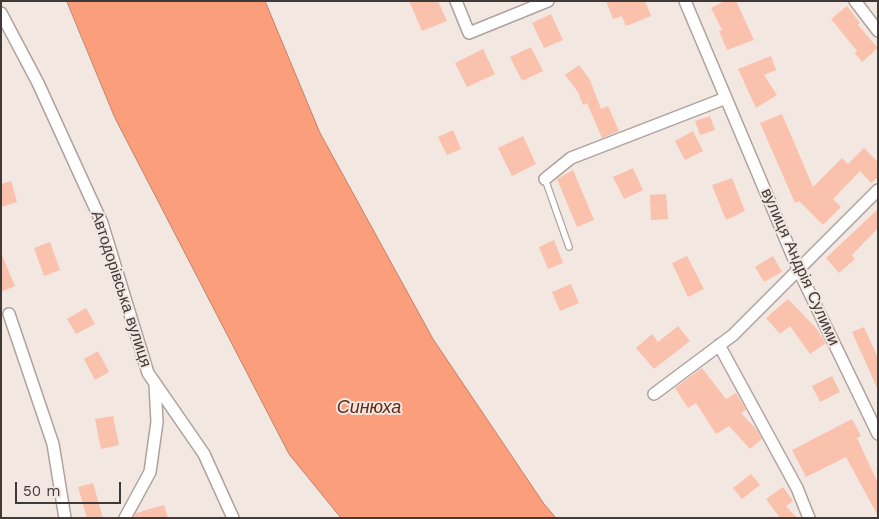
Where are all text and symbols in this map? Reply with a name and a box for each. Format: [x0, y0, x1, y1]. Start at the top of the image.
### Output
street label: вулиця Андрія Сулими [757, 185, 843, 349]
street label: Автодорівська вулиця [87, 208, 155, 370]
water label: Синюха [337, 397, 401, 419]
scale bar [18, 472, 124, 504]
text: 50 m [23, 482, 60, 500]

